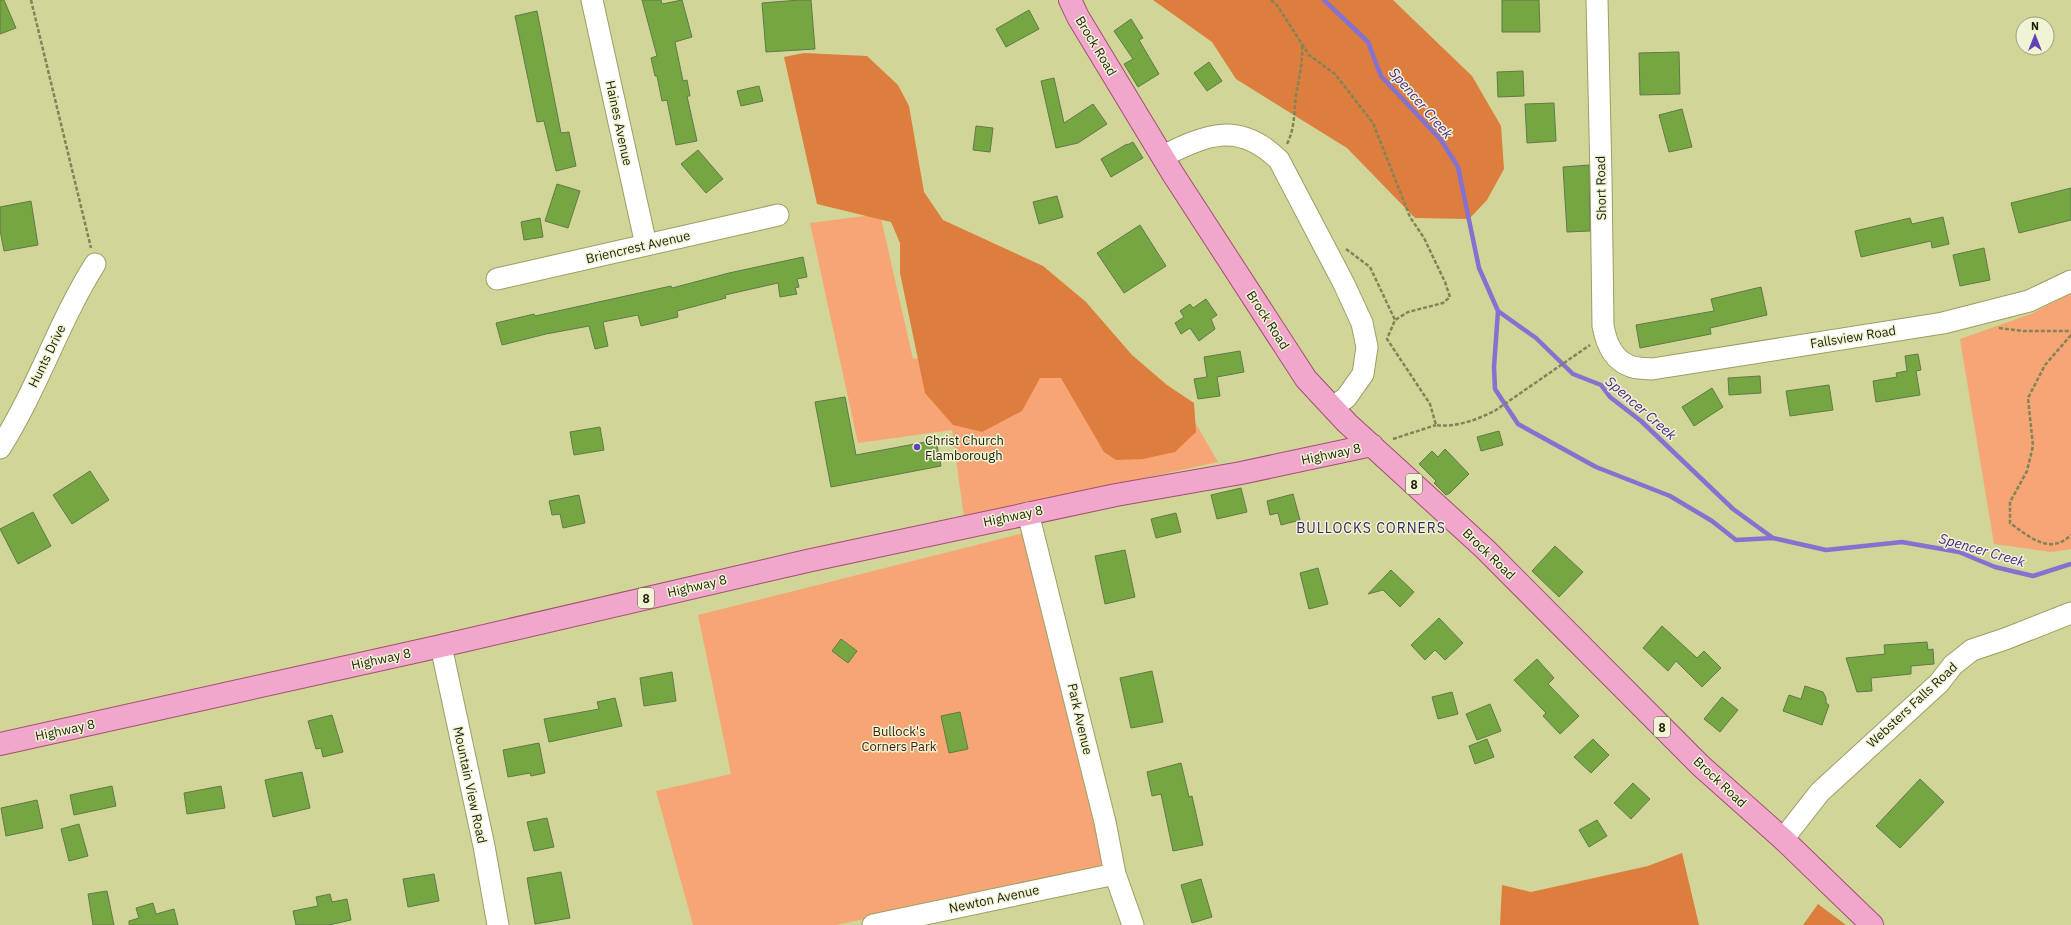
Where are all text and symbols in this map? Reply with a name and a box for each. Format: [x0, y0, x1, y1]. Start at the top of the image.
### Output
street label: Brock Road [1072, 13, 1120, 79]
north arrow [2015, 16, 2055, 56]
text: N [2031, 19, 2039, 33]
water label: Spencer Creek [1385, 64, 1457, 143]
street label: Haines Avenue [602, 79, 636, 167]
street label: Short Road [1592, 156, 1610, 220]
street label: Briencrest Avenue [584, 227, 692, 267]
street label: Brock Road [1243, 287, 1293, 353]
street label: Hunts Drive [24, 322, 70, 390]
street label: Fallsview Road [1809, 322, 1897, 352]
water label: Spencer Creek [1602, 372, 1681, 444]
place label: Christ Church Flamborough [925, 432, 1004, 464]
street label: Highway 8 [1300, 439, 1363, 469]
marker: Christ Church Flamborough [912, 442, 922, 452]
road number: 8 [1406, 474, 1422, 494]
street label: Highway 8 [982, 501, 1045, 531]
district label: BULLOCKS CORNERS [1296, 519, 1446, 537]
street label: Brock Road [1459, 525, 1519, 583]
water label: Spencer Creek [1937, 529, 2028, 571]
street label: Highway 8 [665, 571, 729, 601]
road number: 8 [638, 588, 654, 608]
street label: Highway 8 [350, 644, 413, 674]
street label: Websters Falls Road [1863, 659, 1961, 751]
street label: Park Avenue [1064, 682, 1096, 756]
street label: Highway 8 [34, 715, 97, 745]
road number: 8 [1654, 717, 1670, 737]
park label: Bullock's Corners Park [861, 723, 937, 755]
street label: Mountain View Road [449, 725, 491, 845]
street label: Brock Road [1690, 753, 1750, 811]
street label: Newton Avenue [947, 881, 1041, 917]

